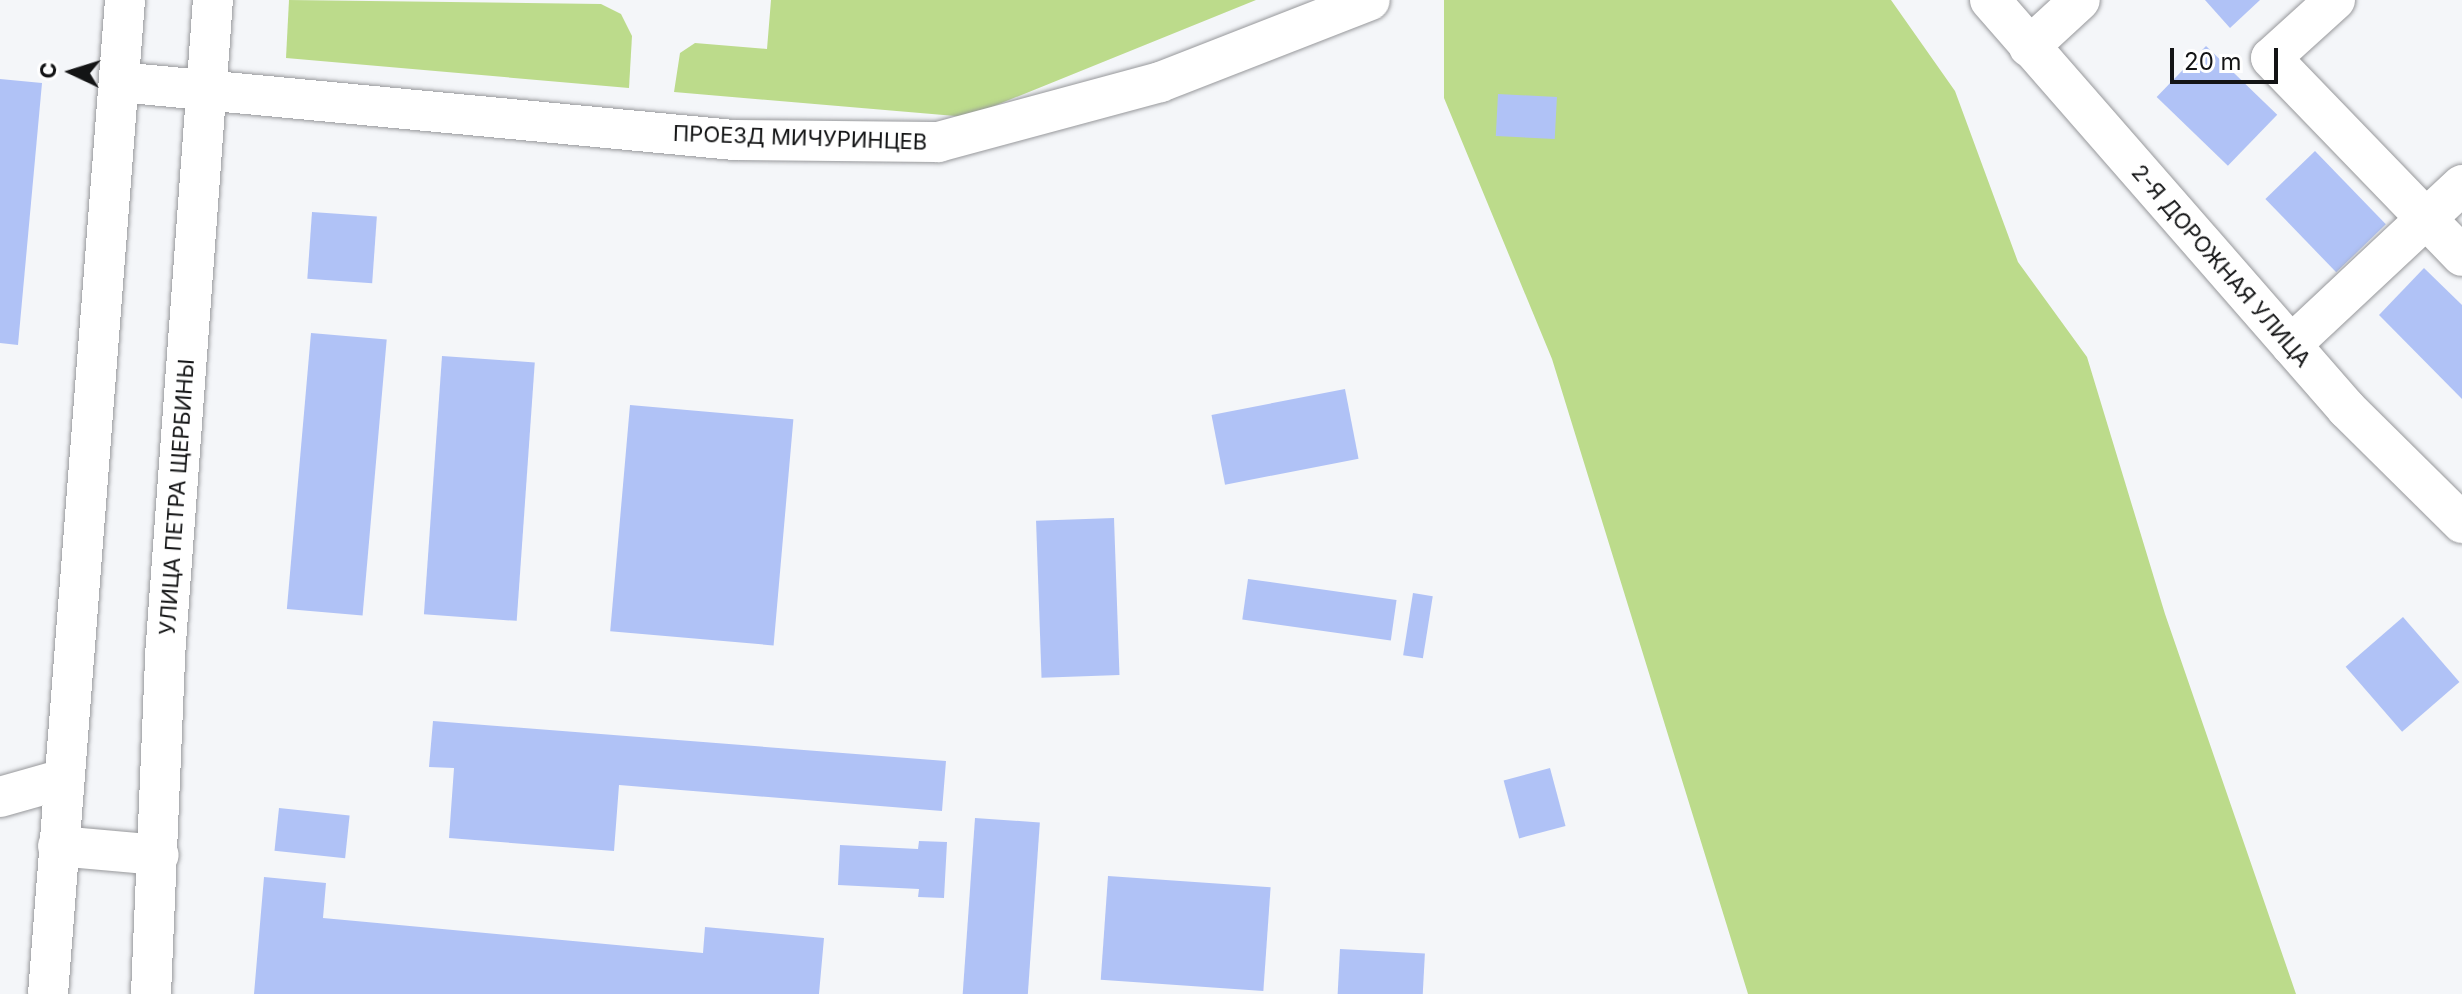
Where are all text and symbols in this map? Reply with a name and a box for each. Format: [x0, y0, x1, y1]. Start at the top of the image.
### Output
north arrow [32, 32, 112, 112]
scale bar [2174, 32, 2282, 82]
text: 20 m [2184, 47, 2242, 76]
text: С [35, 61, 62, 79]
street label: ПРОЕЗД МИЧУРИНЦЕВ [672, 120, 928, 156]
street label: 2-Я ДОРОЖНАЯ УЛИЦА [2126, 159, 2316, 373]
street label: УЛИЦА ПЕТРА ЩЕРБИНЫ [154, 358, 200, 636]

